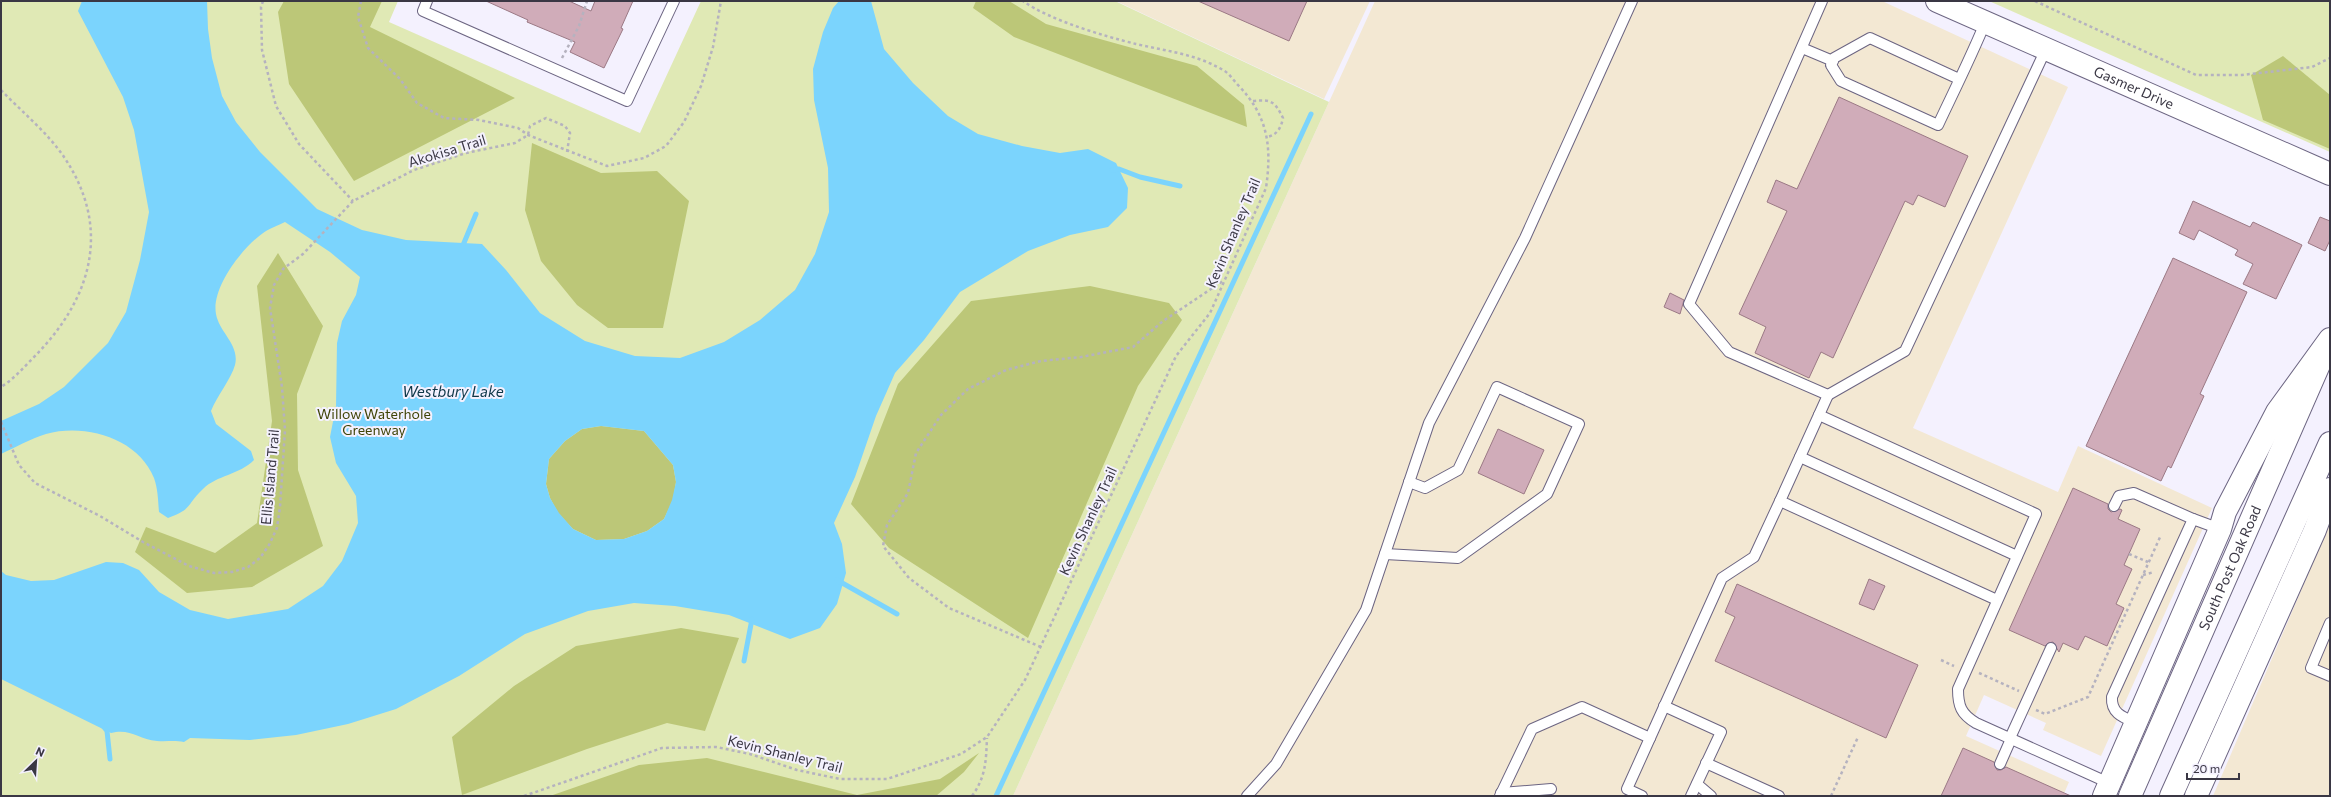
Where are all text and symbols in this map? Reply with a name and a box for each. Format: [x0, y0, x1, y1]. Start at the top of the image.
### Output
street label: Gasmer Drive [2091, 62, 2177, 112]
street label: Akokisa Trail [406, 131, 488, 170]
street label: Kevin Shanley Trail [1202, 175, 1263, 290]
water label: Westbury Lake [402, 382, 504, 400]
park label: Willow Waterhole Greenway [317, 405, 431, 438]
street label: Ellis Island Trail [257, 429, 282, 525]
street label: Kevin Shanley Trail [1055, 464, 1120, 578]
street label: South Post Oak Road [2195, 503, 2264, 633]
street label: Kevin Shanley Trail [726, 731, 844, 776]
north arrow [16, 741, 56, 781]
text: N [34, 744, 47, 759]
scale bar [2187, 755, 2239, 781]
text: 20 m [2193, 761, 2220, 775]

